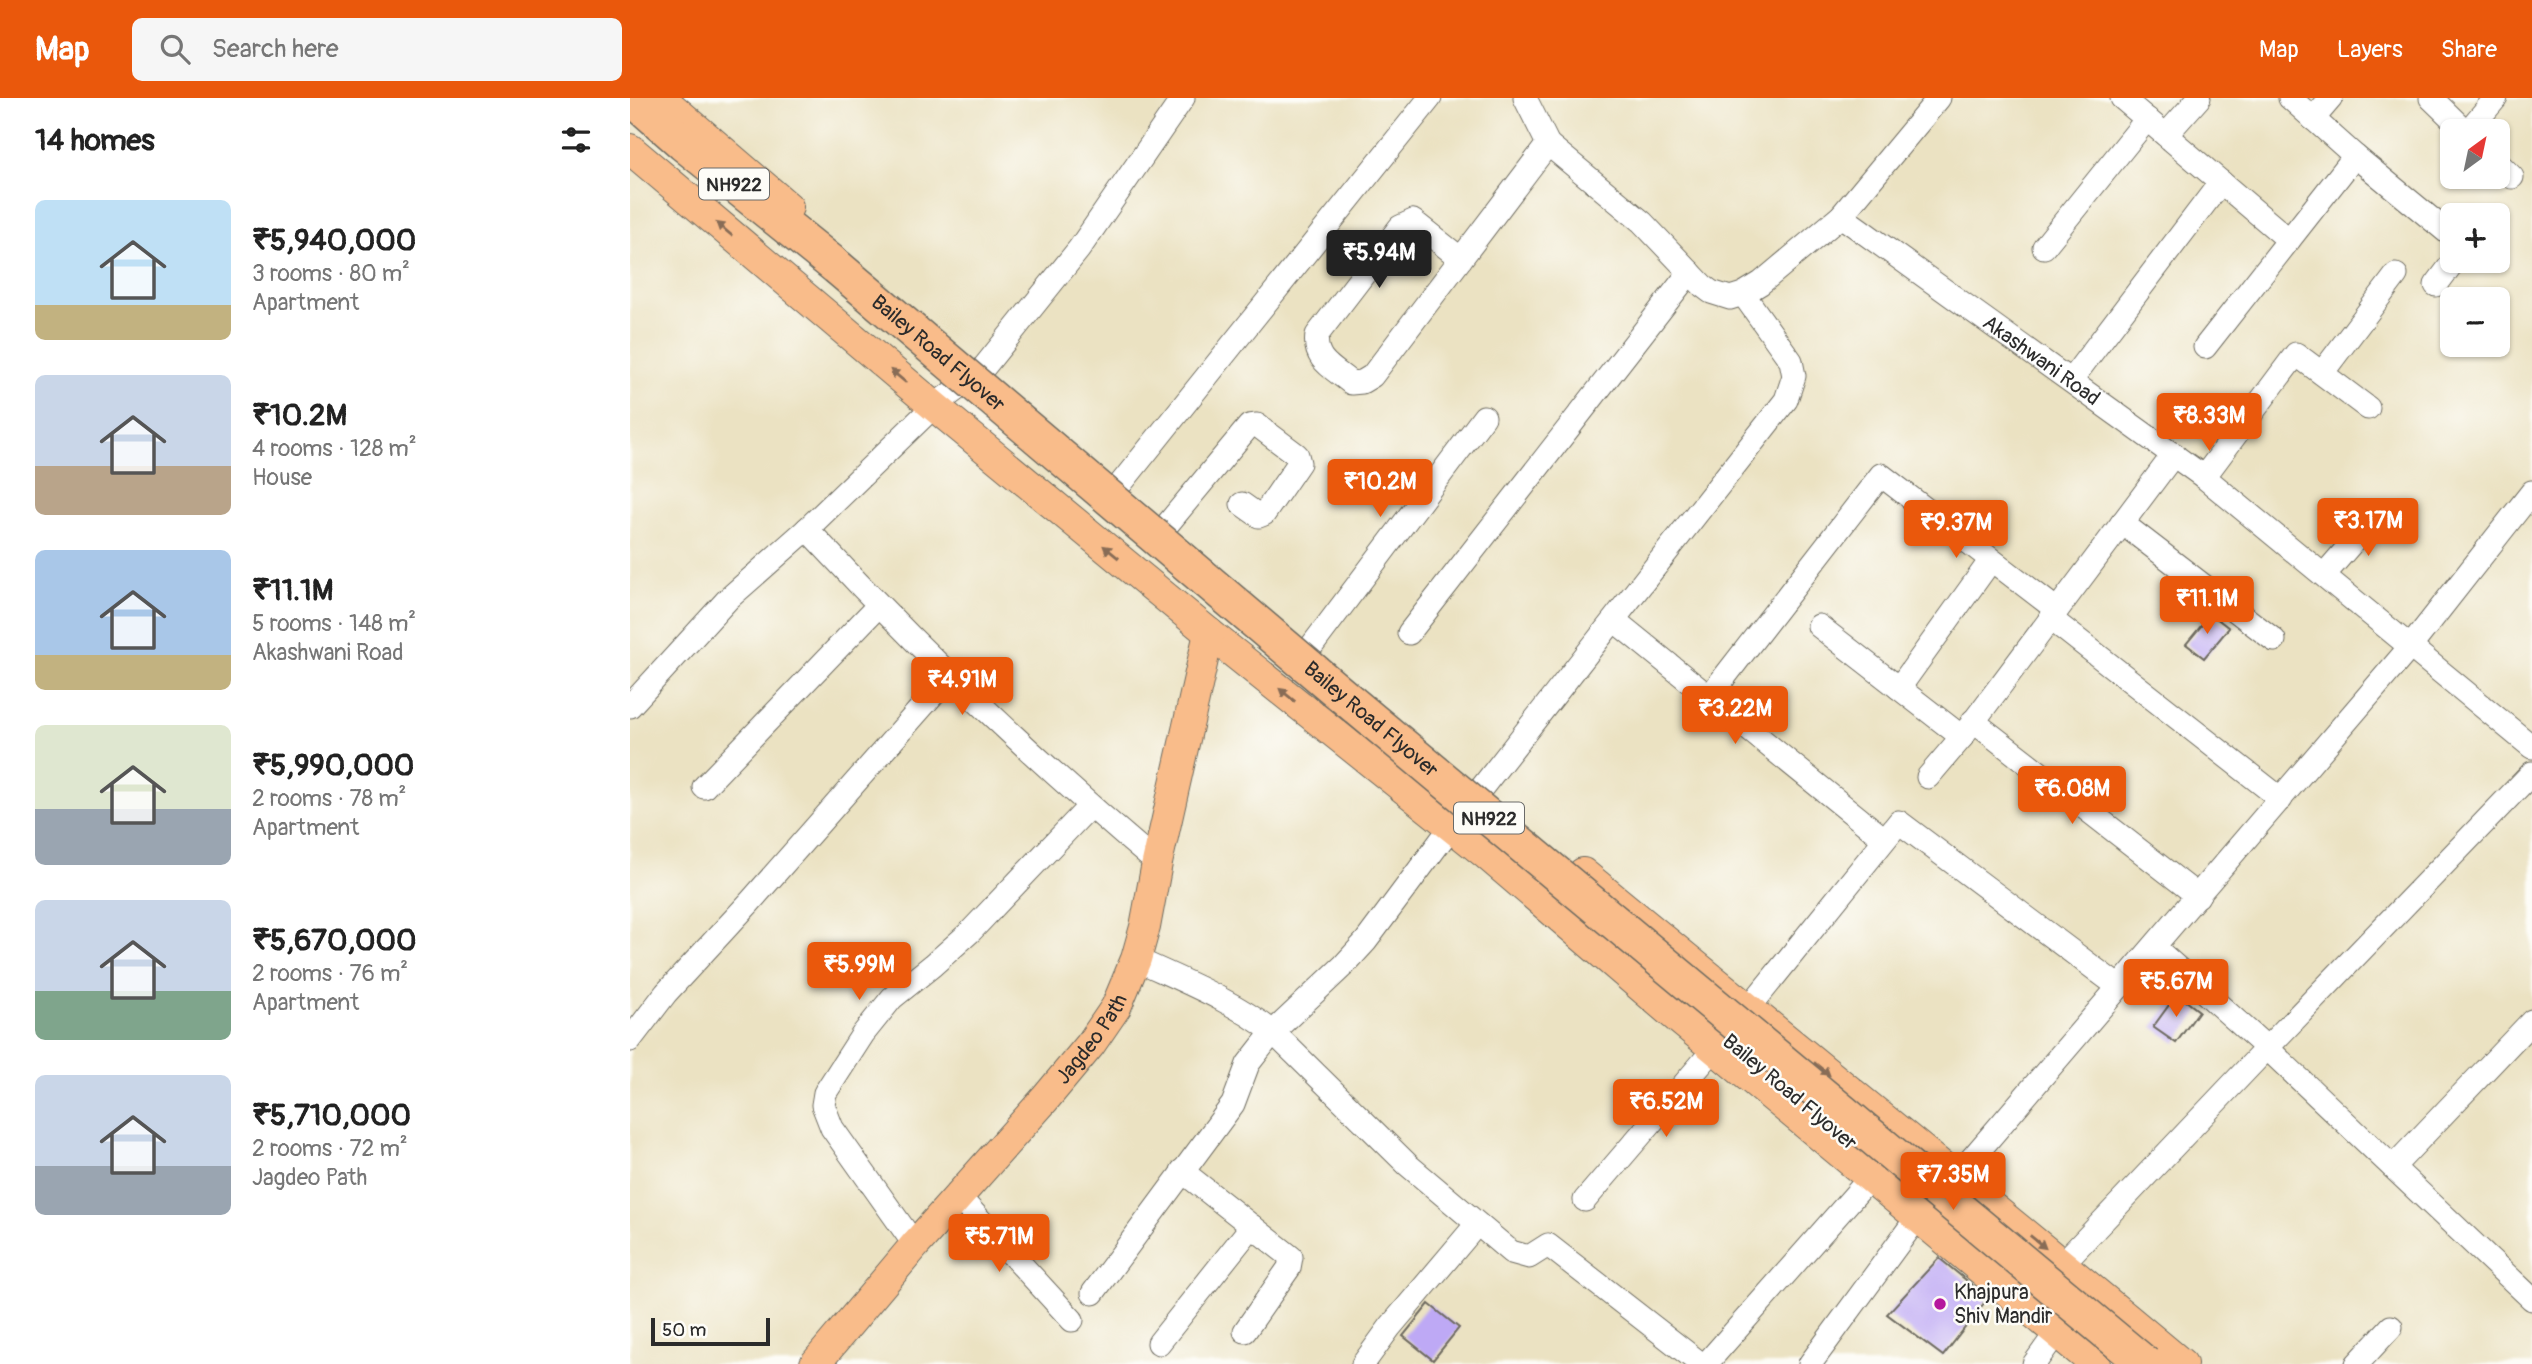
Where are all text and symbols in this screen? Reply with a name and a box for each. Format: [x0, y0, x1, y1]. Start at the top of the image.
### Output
search box [132, 18, 622, 81]
text: Map [35, 29, 90, 70]
icon: search [156, 30, 194, 68]
text: Search here [212, 33, 339, 65]
text: Map [2259, 35, 2299, 64]
text: Layers [2337, 35, 2403, 64]
text: Share [2441, 35, 2497, 64]
north arrow [2440, 119, 2510, 189]
map controls [2440, 119, 2510, 357]
icon: filters [557, 121, 595, 159]
text: 14 homes [35, 122, 155, 159]
road number: NH922 [699, 169, 769, 200]
button: + [2440, 203, 2510, 273]
text: ₹5,940,000 [252, 222, 416, 259]
one-way arrow [716, 222, 733, 237]
icon: home [91, 228, 175, 312]
pin: ₹5.94M [1322, 230, 1436, 290]
text: ₹5.94M [1342, 238, 1416, 267]
text: 3 rooms · 80 m² [252, 259, 410, 288]
button: − [2440, 287, 2510, 357]
text: Apartment [252, 288, 359, 317]
street label: Bailey Road Flyover [865, 289, 1011, 418]
street label: Akashwani Road [1977, 309, 2105, 412]
one-way arrow [889, 369, 906, 384]
pin: ₹8.33M [2152, 394, 2266, 453]
text: ₹10.2M [252, 397, 347, 434]
text: ₹8.33M [2173, 401, 2245, 430]
icon: home [91, 403, 175, 487]
text: 4 rooms · 128 m² [252, 434, 417, 463]
pin: ₹10.2M [1323, 460, 1437, 519]
text: House [252, 463, 312, 492]
text: ₹10.2M [1344, 467, 1416, 496]
pin: ₹3.17M [2311, 498, 2425, 558]
pin: ₹9.37M [1899, 500, 2013, 560]
text: ₹3.17M [2333, 506, 2403, 535]
text: ₹9.37M [1920, 508, 1992, 537]
one-way arrow [1102, 545, 1119, 560]
text: ₹11.1M [252, 572, 333, 609]
pin: ₹11.1M [2150, 576, 2264, 636]
icon: home [91, 578, 175, 662]
text: ₹11.1M [2176, 584, 2238, 613]
text: 5 rooms · 148 m² [252, 609, 416, 638]
text: Akashwani Road [252, 638, 404, 667]
street label: Bailey Road Flyover [1298, 656, 1444, 784]
pin: ₹4.91M [905, 658, 1019, 717]
text: ₹4.91M [927, 665, 997, 694]
pin: ₹3.22M [1678, 686, 1792, 746]
one-way arrow [1279, 688, 1297, 703]
text: ₹3.22M [1698, 694, 1772, 723]
text: ₹5,990,000 [252, 747, 414, 784]
icon: home [91, 753, 175, 837]
pin: ₹6.08M [2015, 766, 2129, 826]
text: ₹6.08M [2034, 774, 2110, 803]
text: 2 rooms · 78 m² [252, 784, 406, 813]
road number: NH922 [1454, 803, 1524, 834]
text: Apartment [252, 813, 359, 842]
text: ₹5,670,000 [252, 922, 417, 959]
icon: home [91, 928, 175, 1012]
pin: ₹5.99M [802, 942, 916, 1002]
text: ₹5.99M [823, 950, 895, 979]
text: 2 rooms · 76 m² [252, 959, 408, 988]
pin: ₹5.67M [2119, 960, 2233, 1019]
text: ₹5.67M [2139, 967, 2213, 996]
text: Apartment [252, 988, 359, 1017]
street label: Jagdeo Path [1050, 991, 1134, 1090]
street label: Bailey Road Flyover [1717, 1028, 1863, 1157]
one-way arrow [1813, 1061, 1831, 1076]
pin: ₹6.52M [1609, 1080, 1723, 1139]
text: ₹6.52M [1629, 1087, 1703, 1116]
text: ₹5,710,000 [252, 1097, 411, 1134]
icon: home [91, 1103, 175, 1187]
text: 2 rooms · 72 m² [252, 1134, 408, 1163]
pin: ₹7.35M [1896, 1152, 2010, 1212]
text: ₹7.35M [1917, 1160, 1989, 1189]
text: Jagdeo Path [252, 1163, 367, 1192]
pin: ₹5.71M [942, 1214, 1056, 1274]
text: ₹5.71M [964, 1222, 1034, 1251]
one-way arrow [2028, 1235, 2046, 1250]
place label: Khajpura Shiv Mandir [1954, 1279, 2053, 1330]
marker: Khajpura Shiv Mandir [1932, 1296, 1948, 1312]
scale bar [651, 1315, 770, 1347]
text: 50 m [662, 1318, 706, 1342]

